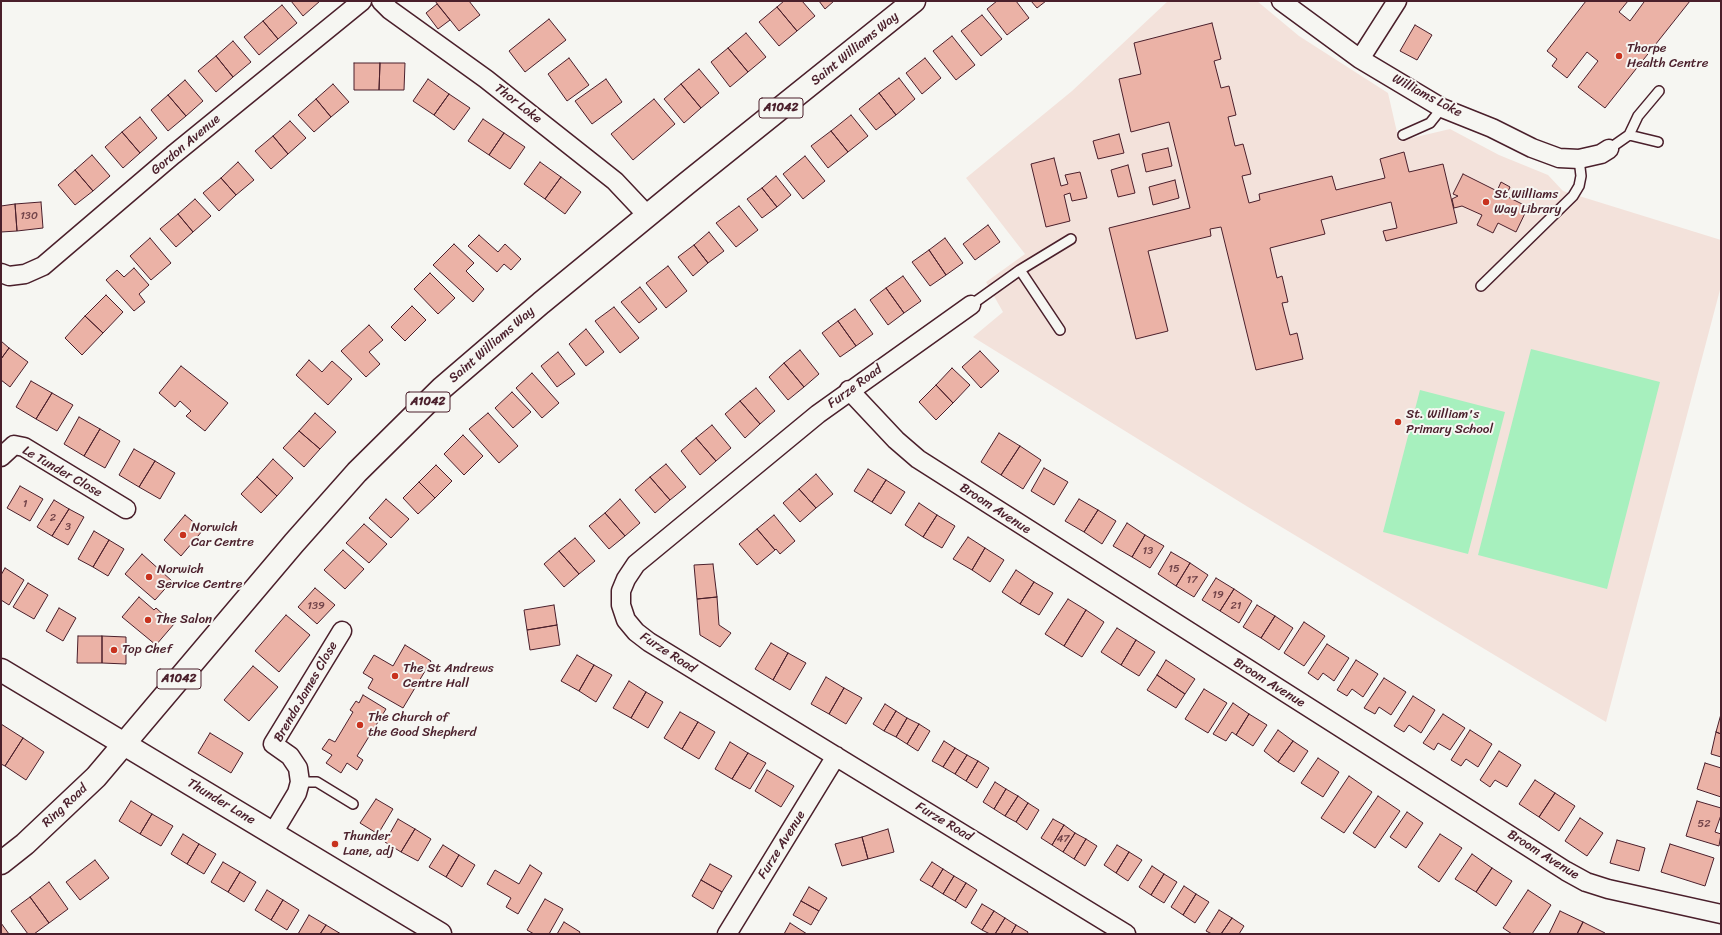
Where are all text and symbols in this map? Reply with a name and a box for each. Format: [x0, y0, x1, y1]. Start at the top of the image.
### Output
street label: Saint Williams Way [808, 9, 902, 89]
place label: Thorpe Health Centre [1627, 41, 1708, 72]
marker: Thorpe Health Centre [1614, 51, 1624, 61]
street label: Williams Loke [1389, 71, 1465, 121]
street label: Thor Loke [491, 81, 545, 127]
road number: A1042 [759, 98, 803, 118]
street label: Gordon Avenue [148, 112, 224, 178]
place label: St Williams Way Library [1494, 187, 1561, 218]
marker: St Williams Way Library [1481, 197, 1491, 207]
house number: 130 [20, 209, 38, 223]
street label: Saint Williams Way [446, 304, 538, 386]
street label: Furze Road [825, 362, 885, 412]
road number: A1042 [406, 392, 450, 412]
place label: St. William's Primary School [1406, 407, 1493, 438]
marker: St. William's Primary School [1393, 417, 1403, 427]
street label: Le Tunder Close [19, 443, 105, 501]
street label: Broom Avenue [957, 480, 1033, 538]
house number: 1 [23, 497, 27, 511]
house number: 2 [50, 511, 56, 525]
house number: 3 [65, 520, 71, 534]
place label: Norwich Car Centre [191, 520, 254, 551]
marker: Norwich Car Centre [178, 530, 188, 540]
house number: 13 [1143, 544, 1153, 558]
place label: Norwich Service Centre [157, 562, 242, 593]
house number: 15 [1168, 562, 1180, 576]
marker: Norwich Service Centre [144, 572, 154, 582]
house number: 17 [1187, 573, 1197, 587]
house number: 19 [1212, 588, 1224, 602]
house number: 139 [307, 599, 325, 613]
house number: 21 [1230, 599, 1242, 613]
place label: The Salon [156, 612, 212, 628]
marker: The Salon [143, 615, 153, 625]
street label: Furze Road [637, 629, 699, 677]
street label: Brenda James Close [271, 639, 341, 745]
place label: Top Chef [122, 642, 172, 658]
marker: Top Chef [109, 645, 119, 655]
street label: Broom Avenue [1230, 655, 1308, 711]
place label: The St Andrews Centre Hall [403, 661, 494, 692]
road number: A1042 [157, 669, 201, 689]
marker: The St Andrews Centre Hall [390, 671, 400, 681]
place label: The Church of the Good Shepherd [368, 710, 476, 741]
marker: The Church of the Good Shepherd [355, 720, 365, 730]
street label: Thunder Lane [184, 776, 258, 828]
street label: Ring Road [39, 781, 91, 831]
street label: Furze Road [913, 799, 975, 845]
street label: Furze Avenue [755, 808, 809, 882]
house number: 52 [1697, 817, 1711, 831]
street label: Broom Avenue [1504, 827, 1582, 883]
place label: Thunder Lane, adj [343, 829, 394, 860]
house number: 47 [1056, 832, 1070, 846]
marker: Thunder Lane, adj [330, 839, 340, 849]

